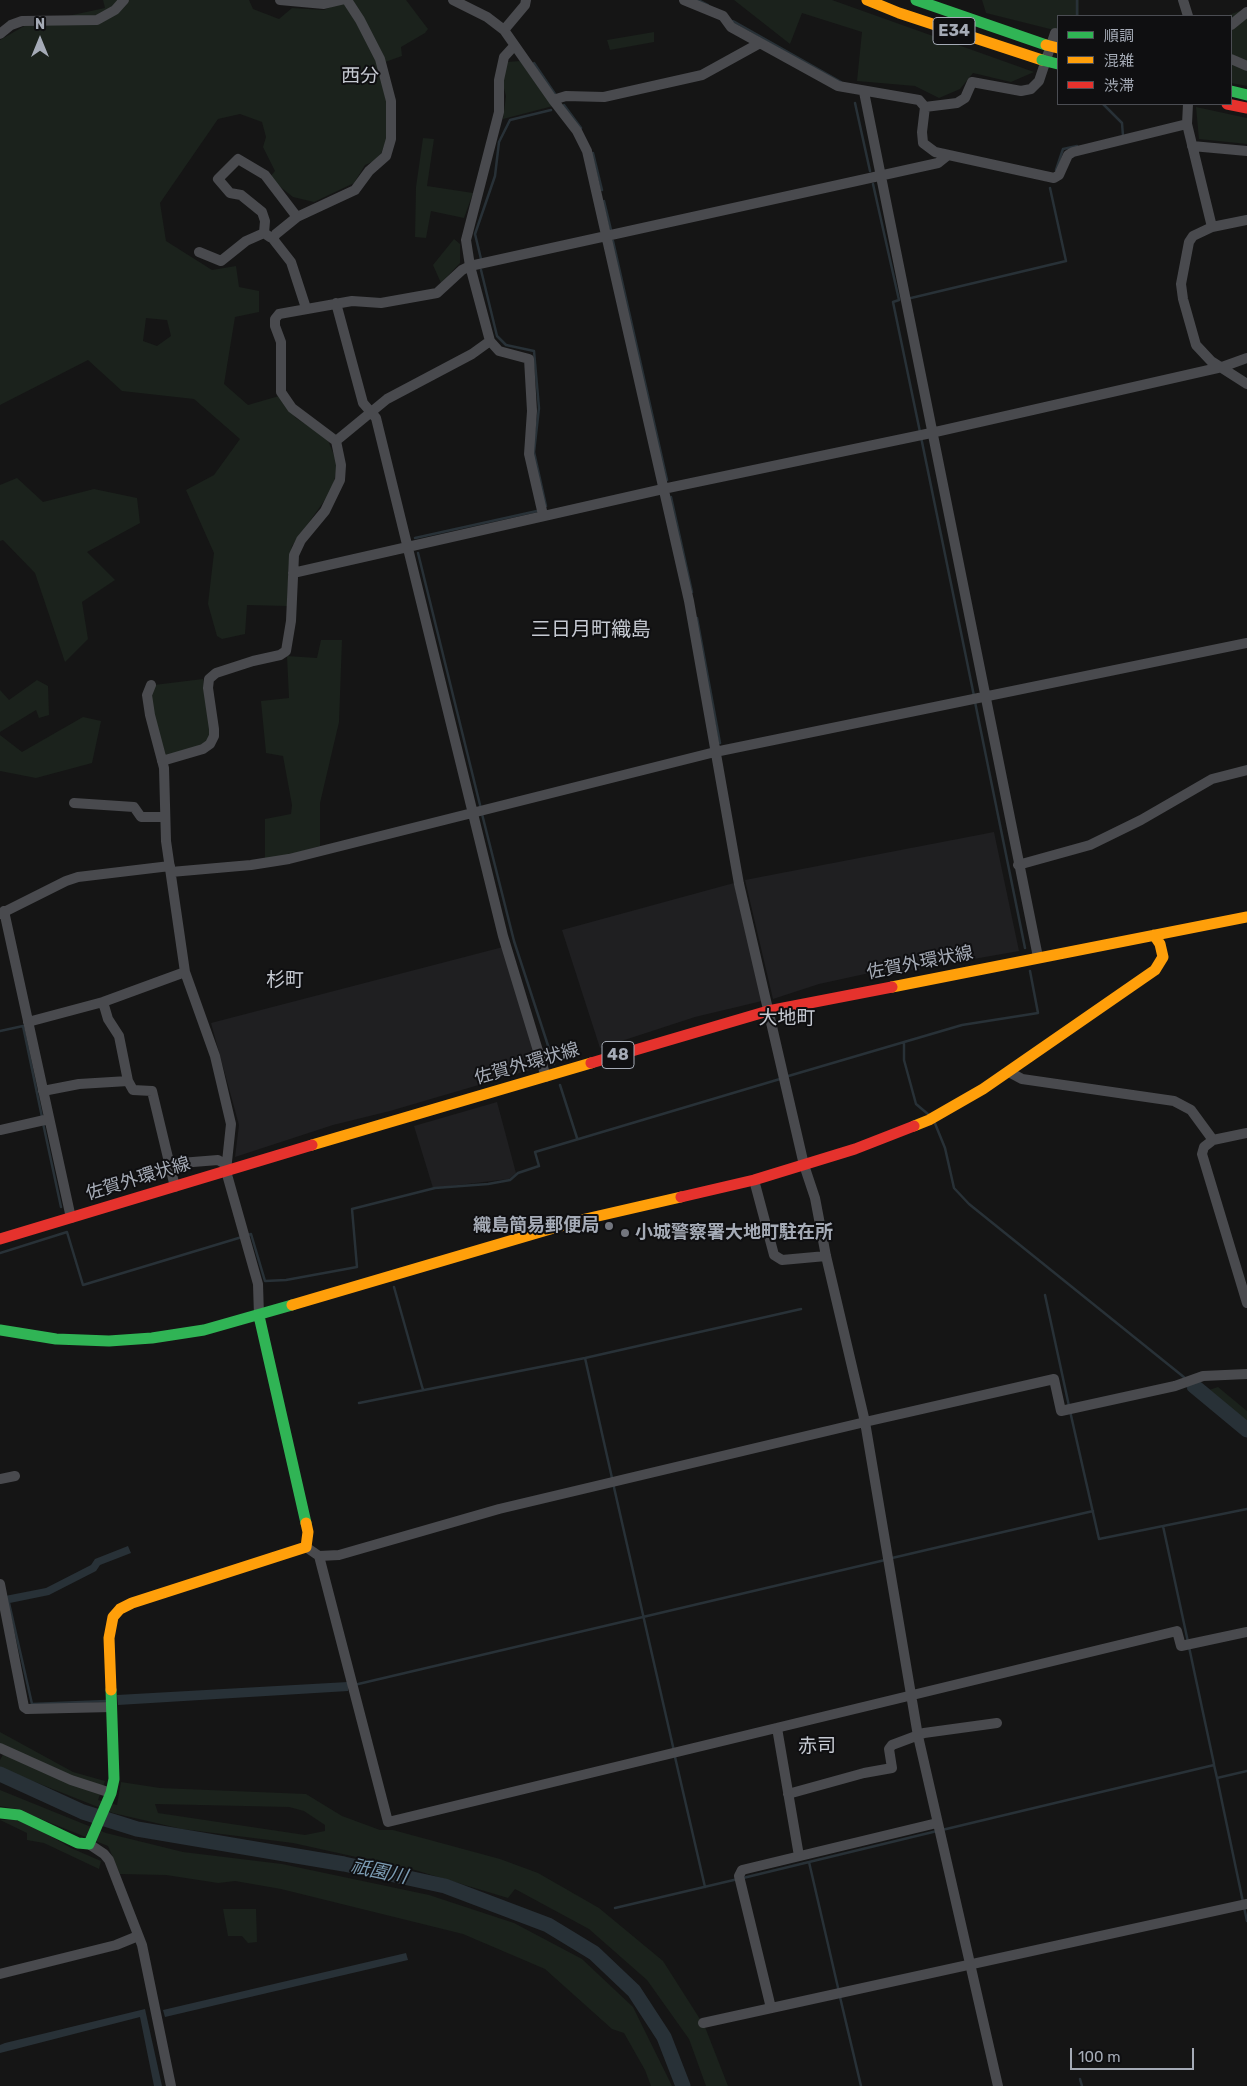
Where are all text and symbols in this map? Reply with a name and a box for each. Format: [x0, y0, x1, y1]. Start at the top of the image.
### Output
north arrow [15, 15, 65, 65]
legend [1057, 15, 1232, 105]
text: N [35, 16, 45, 33]
road number: E34 [933, 18, 975, 44]
text: 順調 [1104, 27, 1134, 45]
text: 混雑 [1104, 52, 1134, 70]
district label: 西分 [341, 66, 379, 88]
text: 渋滞 [1104, 77, 1134, 95]
district label: 三日月町織島 [531, 618, 651, 642]
street label: 佐賀外環状線 [865, 942, 975, 984]
district label: 杉町 [266, 970, 304, 992]
district label: 大地町 [759, 1008, 815, 1030]
street label: 佐賀外環状線 [472, 1039, 582, 1089]
road number: 48 [602, 1042, 634, 1068]
street label: 佐賀外環状線 [83, 1153, 193, 1205]
place label: 織島簡易郵便局 [473, 1215, 599, 1237]
marker: 織島簡易郵便局 [603, 1220, 615, 1232]
place label: 小城警察署大地町駐在所 [635, 1222, 833, 1244]
marker: 小城警察署大地町駐在所 [619, 1227, 631, 1239]
district label: 赤司 [798, 1736, 836, 1758]
water label: 祇園川 [349, 1855, 409, 1889]
scale bar [1072, 2038, 1196, 2070]
text: 100 m [1078, 2048, 1120, 2066]

